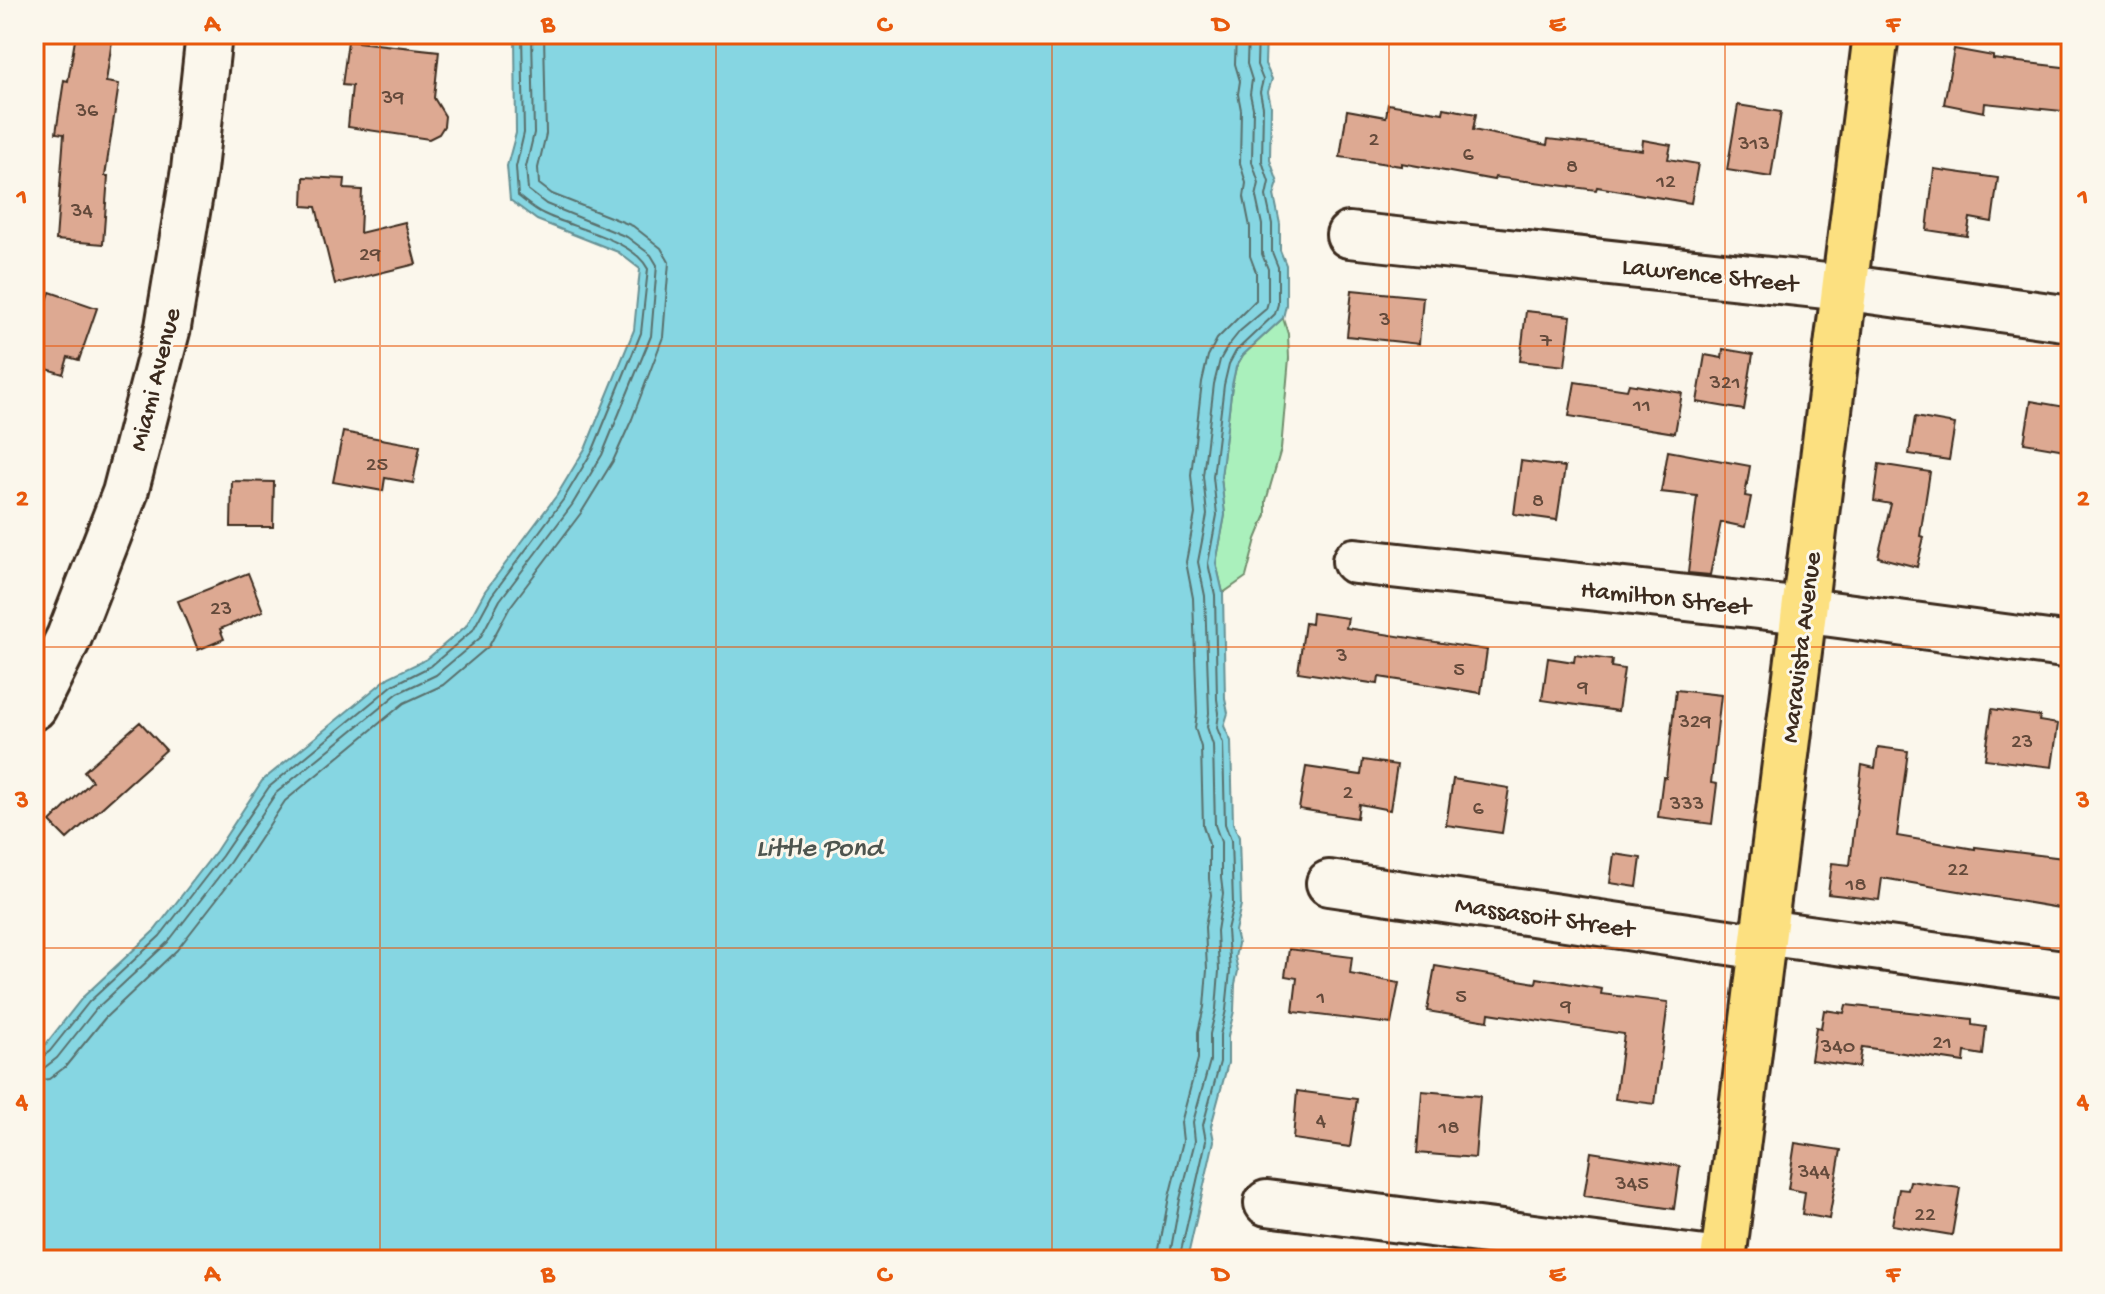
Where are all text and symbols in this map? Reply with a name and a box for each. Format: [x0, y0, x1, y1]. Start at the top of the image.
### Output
text: A [203, 11, 221, 42]
text: B [540, 11, 556, 42]
text: C [877, 11, 894, 42]
text: D [1211, 11, 1231, 42]
text: E [1549, 11, 1567, 42]
text: F [1885, 11, 1901, 42]
house number: 39 [381, 86, 404, 112]
house number: 36 [75, 99, 99, 125]
house number: 2 [1369, 128, 1380, 154]
house number: 313 [1737, 132, 1770, 158]
house number: 6 [1462, 143, 1474, 169]
house number: 8 [1566, 155, 1578, 181]
house number: 12 [1655, 170, 1676, 196]
text: 1 [16, 184, 27, 215]
text: 1 [2077, 184, 2088, 215]
house number: 34 [70, 199, 94, 225]
house number: 29 [359, 243, 381, 269]
street label: Lawrence Street [1620, 253, 1801, 302]
street label: Miami Avenue [125, 305, 190, 455]
house number: 3 [1378, 308, 1391, 334]
house number: 7 [1539, 329, 1552, 355]
house number: 321 [1708, 371, 1741, 397]
house number: 11 [1632, 394, 1651, 420]
house number: 25 [366, 453, 388, 479]
text: 2 [16, 485, 29, 516]
text: 2 [2077, 485, 2090, 516]
house number: 8 [1532, 489, 1544, 515]
street label: Maravista Avenue [1776, 550, 1831, 745]
street label: Hamilton Street [1579, 576, 1755, 625]
house number: 23 [210, 597, 232, 623]
house number: 3 [1335, 644, 1348, 670]
house number: 5 [1453, 658, 1465, 684]
house number: 9 [1576, 676, 1589, 702]
house number: 329 [1677, 710, 1712, 736]
house number: 23 [2011, 730, 2033, 756]
house number: 2 [1343, 781, 1354, 807]
text: 3 [14, 787, 29, 818]
text: 3 [2075, 787, 2090, 818]
house number: 333 [1669, 792, 1704, 818]
house number: 6 [1472, 797, 1484, 823]
water label: Little Pond [756, 833, 885, 866]
house number: 22 [1947, 858, 1969, 884]
house number: 18 [1845, 873, 1866, 899]
street label: Massasoit Street [1453, 892, 1638, 948]
house number: 5 [1455, 985, 1467, 1011]
house number: 1 [1316, 986, 1325, 1012]
house number: 9 [1559, 995, 1572, 1021]
house number: 21 [1932, 1031, 1952, 1057]
house number: 340 [1820, 1035, 1855, 1061]
text: 4 [15, 1088, 29, 1119]
text: 4 [2076, 1088, 2090, 1119]
house number: 4 [1316, 1109, 1327, 1135]
house number: 18 [1438, 1116, 1459, 1142]
house number: 344 [1797, 1160, 1831, 1186]
house number: 345 [1614, 1172, 1649, 1198]
house number: 22 [1914, 1203, 1936, 1229]
text: A [203, 1261, 221, 1292]
text: B [540, 1261, 556, 1292]
text: C [877, 1261, 894, 1292]
text: D [1211, 1261, 1231, 1292]
text: E [1549, 1261, 1567, 1292]
text: F [1885, 1261, 1901, 1292]

